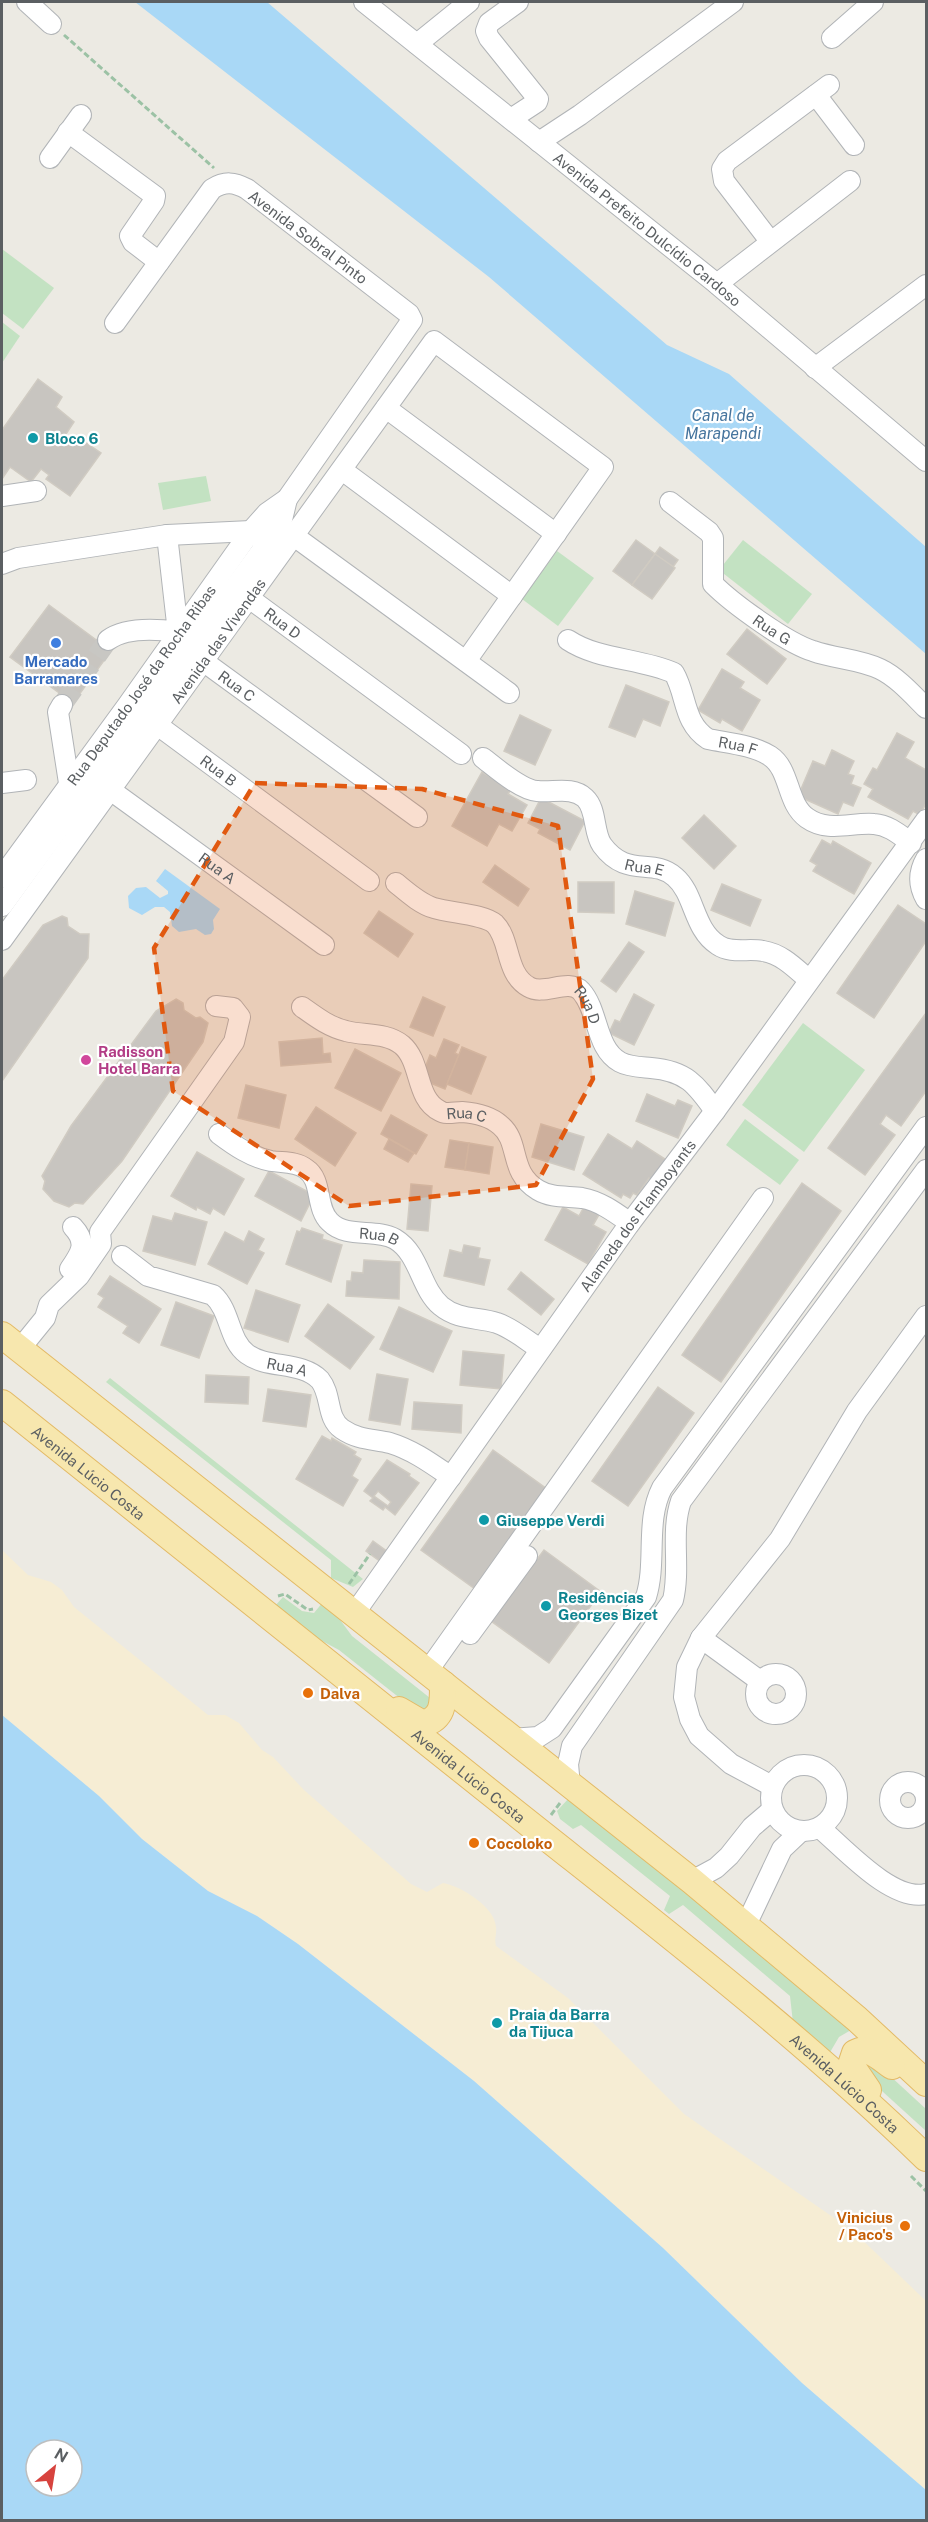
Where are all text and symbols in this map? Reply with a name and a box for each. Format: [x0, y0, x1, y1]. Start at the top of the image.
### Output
street label: Avenida Prefeito Dulcídio Cardoso [550, 148, 745, 309]
street label: Avenida Sobral Pinto [245, 187, 371, 287]
water label: Canal de Marapendi [685, 406, 761, 443]
place label: Bloco 6 [45, 430, 99, 447]
marker: Bloco 6 [26, 431, 40, 445]
street label: Avenida das Vivendas [167, 575, 269, 707]
street label: Rua Deputado José da Rocha Ribas [63, 582, 219, 789]
street label: Rua D [261, 604, 304, 642]
street label: Rua G [750, 611, 794, 648]
marker: Mercado Barramares [49, 636, 63, 650]
place label: Mercado Barramares [14, 653, 98, 687]
street label: Rua C [215, 667, 259, 705]
street label: Rua F [717, 733, 760, 758]
street label: Rua B [197, 751, 240, 789]
street label: Rua A [196, 849, 239, 887]
street label: Rua E [623, 855, 666, 878]
street label: Rua D [571, 982, 604, 1026]
place label: Radisson Hotel Barra [98, 1043, 180, 1077]
marker: Radisson Hotel Barra [79, 1053, 93, 1067]
street label: Rua C [446, 1103, 489, 1125]
street label: Alameda dos Flamboyants [576, 1136, 699, 1295]
street label: Rua B [359, 1224, 402, 1248]
street label: Rua A [265, 1354, 310, 1379]
street label: Avenida Lúcio Costa [28, 1422, 149, 1523]
place label: Giuseppe Verdi [496, 1512, 605, 1529]
marker: Giuseppe Verdi [477, 1513, 491, 1527]
place label: Residências Georges Bizet [558, 1589, 658, 1623]
marker: Residências Georges Bizet [539, 1599, 553, 1613]
place label: Dalva [320, 1685, 360, 1702]
marker: Dalva [301, 1686, 315, 1700]
street label: Avenida Lúcio Costa [408, 1725, 529, 1826]
place label: Cocoloko [486, 1835, 553, 1852]
marker: Cocoloko [467, 1836, 481, 1850]
place label: Praia da Barra da Tijuca [509, 2006, 610, 2040]
marker: Praia da Barra da Tijuca [490, 2016, 504, 2030]
street label: Avenida Lúcio Costa [787, 2030, 903, 2136]
place label: Vinicius / Paco's [837, 2209, 893, 2243]
marker: Vinicius / Paco's [898, 2219, 912, 2233]
north arrow [24, 2438, 84, 2498]
text: N [51, 2444, 71, 2467]

